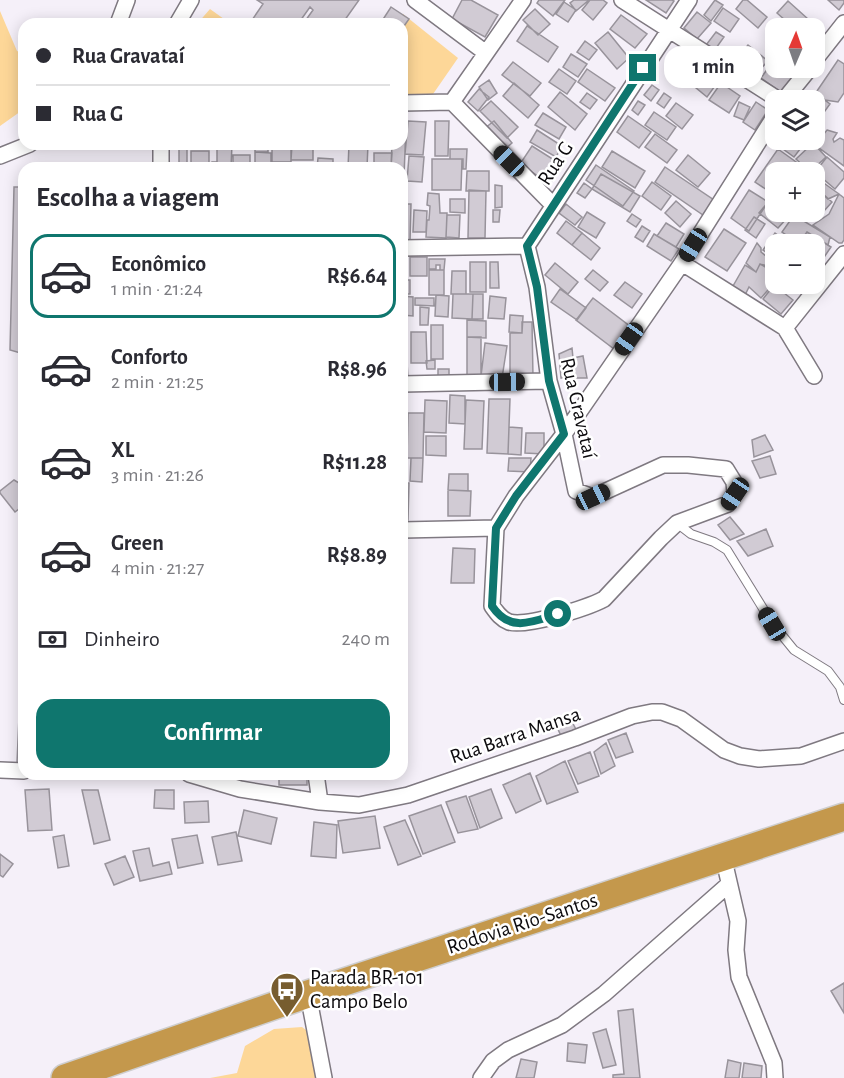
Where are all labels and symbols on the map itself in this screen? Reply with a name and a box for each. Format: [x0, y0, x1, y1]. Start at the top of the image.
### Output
north arrow [765, 18, 825, 78]
callout: 1 min [664, 47, 763, 89]
route end [629, 54, 656, 81]
street label: Rua G [534, 138, 577, 189]
car [490, 142, 528, 180]
car [676, 225, 710, 265]
car [611, 319, 647, 359]
street label: Rua Gravataí [557, 356, 601, 462]
car [489, 373, 525, 391]
car [717, 474, 753, 514]
car [573, 481, 613, 513]
route start [544, 600, 571, 627]
car [755, 604, 789, 644]
street label: Rua Barra Mansa [447, 703, 583, 768]
street label: Rodovia Rio-Santos [444, 889, 600, 958]
place label: Parada BR-101 Campo Belo [310, 967, 424, 1012]
bus stop icon: Parada BR-101 Campo Belo [269, 971, 305, 1018]

